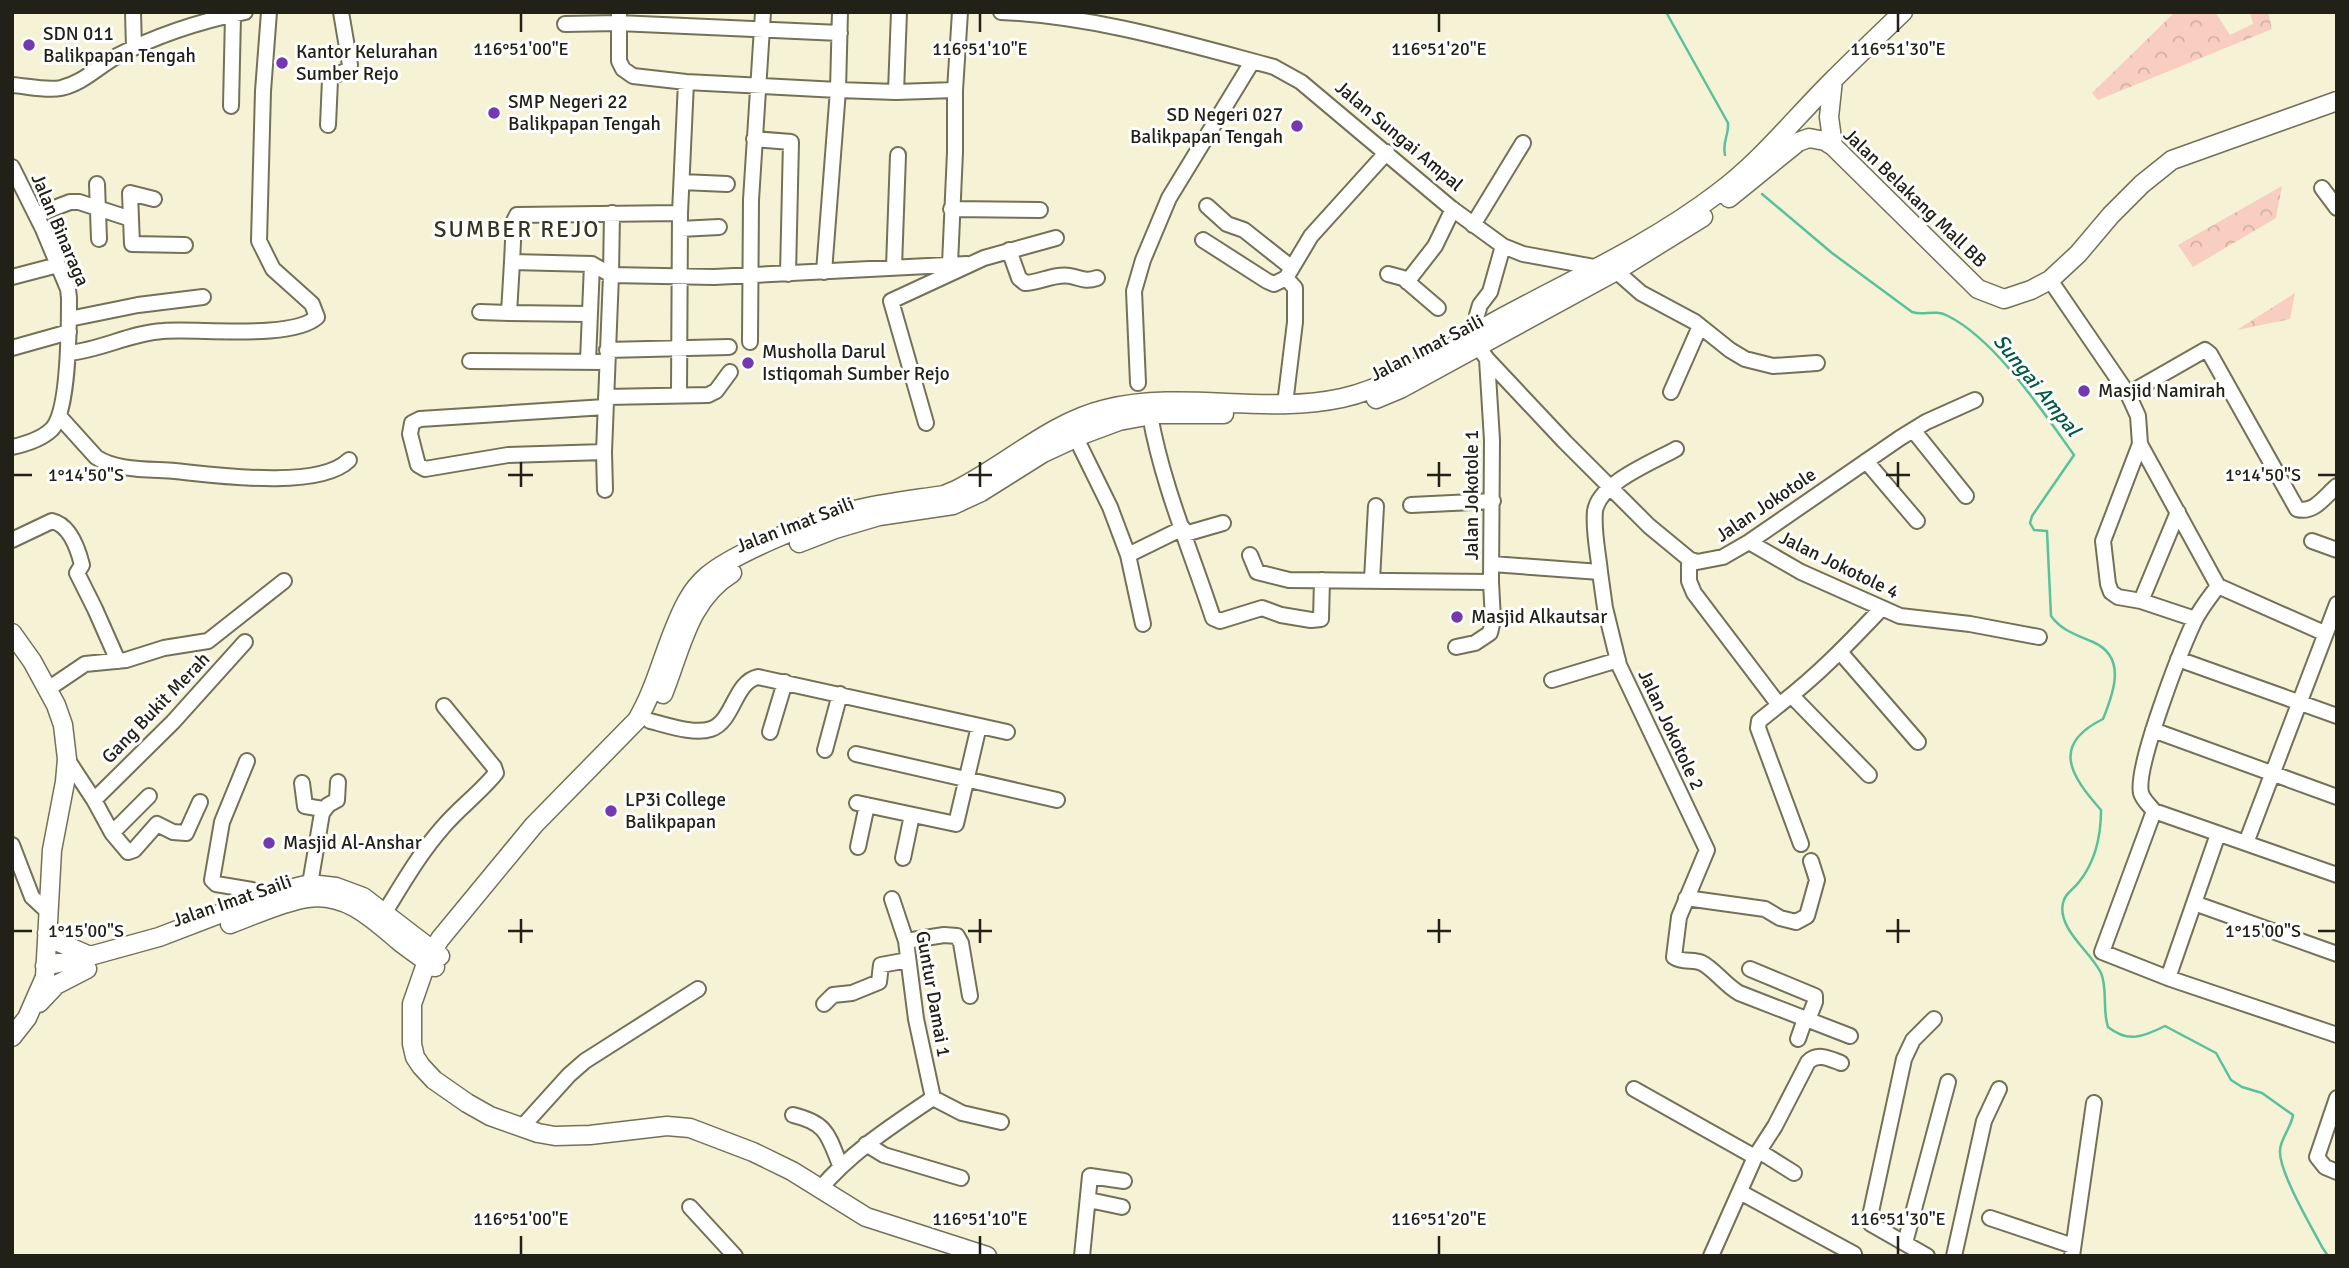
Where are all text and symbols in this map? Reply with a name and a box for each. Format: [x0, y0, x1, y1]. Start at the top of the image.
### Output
place label: SDN 011 Balikpapan Tengah [43, 22, 196, 68]
marker: SDN 011 Balikpapan Tengah [21, 37, 37, 53]
text: 116°51'00"E [473, 38, 569, 60]
text: 116°51'10"E [932, 38, 1028, 60]
text: 116°51'20"E [1391, 38, 1487, 60]
text: 116°51'30"E [1850, 38, 1946, 60]
place label: Kantor Kelurahan Sumber Rejo [296, 40, 438, 86]
marker: Kantor Kelurahan Sumber Rejo [274, 55, 290, 71]
street label: Jalan Sungai Ampal [1330, 75, 1468, 197]
place label: SMP Negeri 22 Balikpapan Tengah [508, 90, 661, 136]
place label: SD Negeri 027 Balikpapan Tengah [1130, 103, 1283, 149]
marker: SMP Negeri 22 Balikpapan Tengah [486, 105, 502, 121]
marker: SD Negeri 027 Balikpapan Tengah [1289, 118, 1305, 134]
street label: Jalan Belakang Mall BB [1838, 123, 1992, 273]
street label: Jalan Binaraga [25, 170, 95, 290]
district label: SUMBER REJO [434, 215, 600, 244]
street label: Jalan Imat Saili [1366, 309, 1488, 387]
water label: Sungai Ampal [1988, 329, 2087, 443]
place label: Musholla Darul Istiqomah Sumber Rejo [762, 340, 950, 386]
marker: Musholla Darul Istiqomah Sumber Rejo [740, 355, 756, 371]
place label: Masjid Namirah [2098, 379, 2226, 403]
marker: Masjid Namirah [2076, 383, 2092, 399]
street label: Jalan Jokotole 1 [1460, 430, 1484, 560]
street label: Jalan Jokotole [1711, 463, 1821, 547]
text: 1°14'50"S [48, 464, 124, 486]
text: 1°14'50"S [2225, 464, 2301, 486]
street label: Jalan Imat Saili [733, 491, 857, 559]
street label: Jalan Jokotole 4 [1775, 526, 1903, 604]
place label: Masjid Alkautsar [1471, 605, 1607, 629]
marker: Masjid Alkautsar [1449, 609, 1465, 625]
street label: Gang Bukit Merah [97, 647, 215, 769]
street label: Jalan Jokotole 2 [1633, 666, 1709, 794]
place label: LP3i College Balikpapan [625, 788, 726, 834]
marker: LP3i College Balikpapan [603, 803, 619, 819]
place label: Masjid Al-Anshar [283, 831, 422, 855]
marker: Masjid Al-Anshar [261, 835, 277, 851]
street label: Jalan Imat Saili [169, 869, 295, 933]
text: 1°15'00"S [48, 920, 124, 942]
text: 1°15'00"S [2225, 920, 2301, 942]
street label: Guntur Damai 1 [910, 929, 956, 1059]
text: 116°51'00"E [473, 1208, 569, 1230]
text: 116°51'10"E [932, 1208, 1028, 1230]
text: 116°51'20"E [1391, 1208, 1487, 1230]
text: 116°51'30"E [1850, 1208, 1946, 1230]

